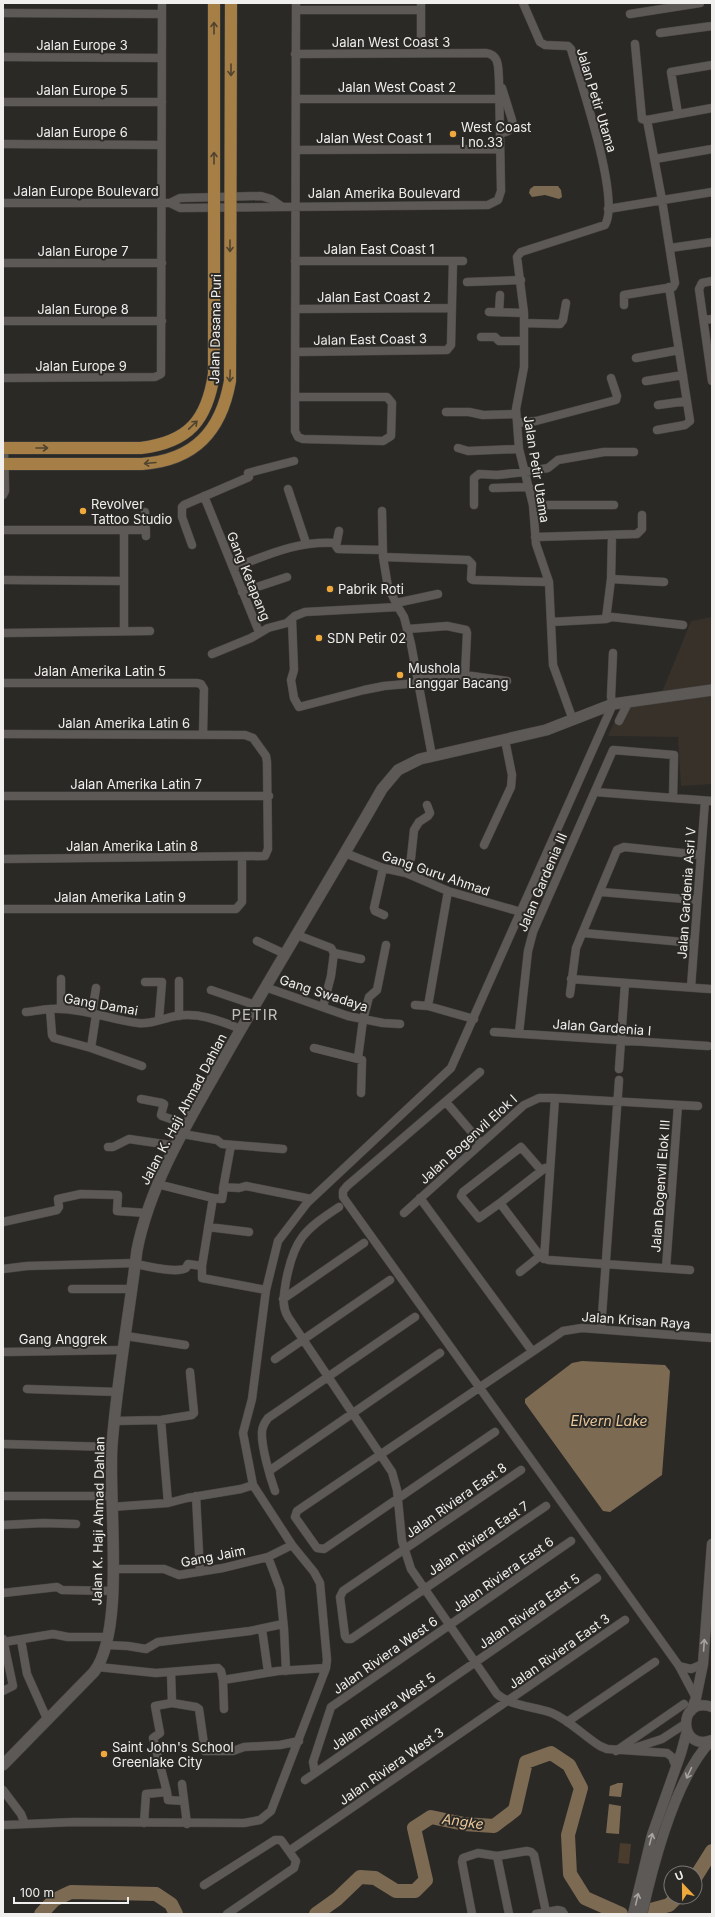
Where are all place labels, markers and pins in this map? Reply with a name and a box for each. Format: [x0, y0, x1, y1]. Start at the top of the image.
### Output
place label: West Coast I no.33 [461, 119, 531, 150]
marker: West Coast I no.33 [448, 129, 458, 139]
place label: Revolver Tattoo Studio [91, 496, 172, 527]
marker: Revolver Tattoo Studio [78, 506, 88, 516]
place label: Pabrik Roti [338, 581, 404, 597]
marker: Pabrik Roti [325, 584, 335, 594]
place label: SDN Petir 02 [327, 630, 406, 646]
marker: SDN Petir 02 [314, 633, 324, 643]
place label: Mushola Langgar Bacang [408, 660, 508, 691]
marker: Mushola Langgar Bacang [395, 670, 405, 680]
place label: Saint John's School Greenlake City [112, 1739, 234, 1770]
marker: Saint John's School Greenlake City [99, 1749, 109, 1759]

